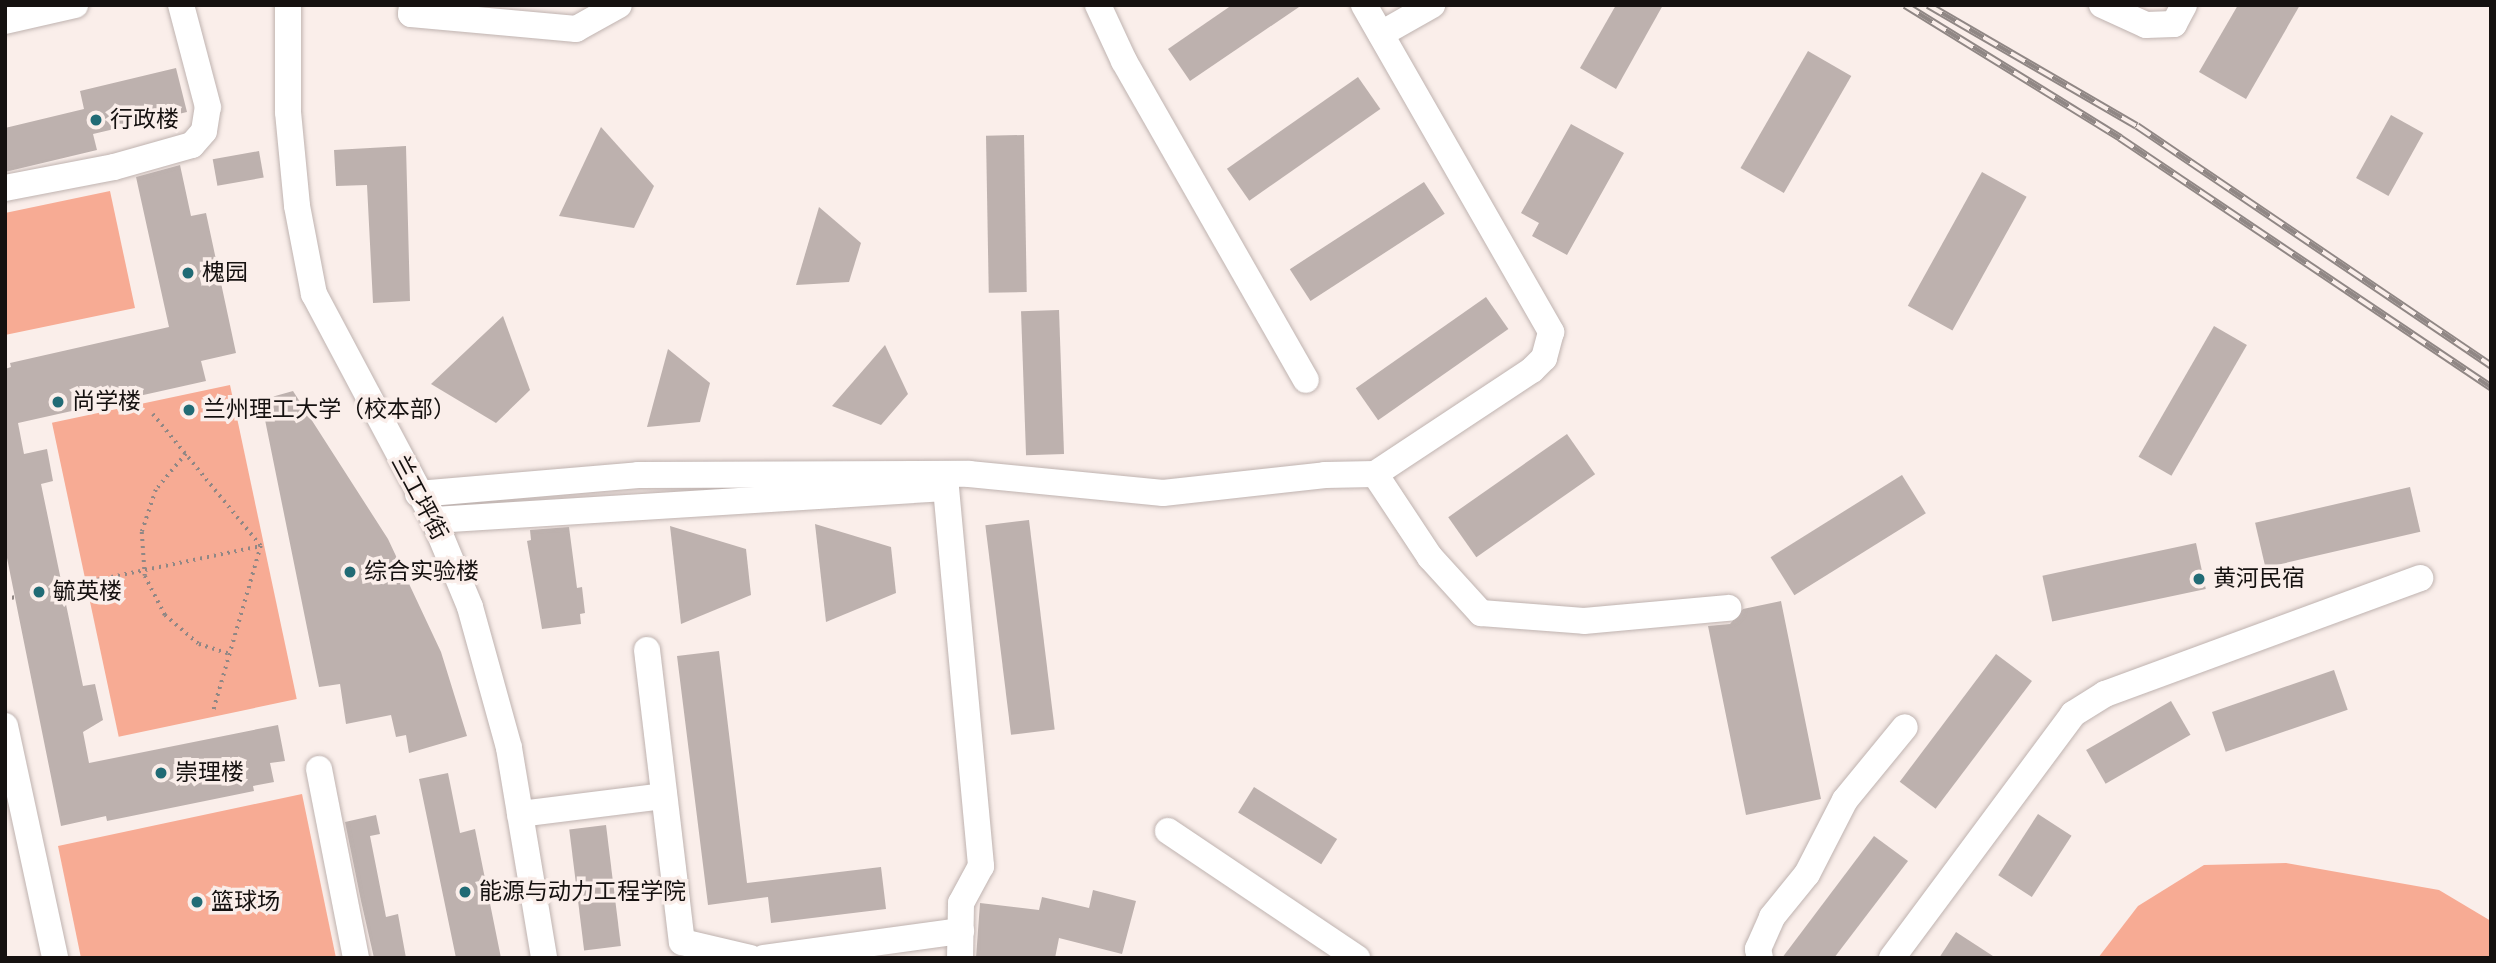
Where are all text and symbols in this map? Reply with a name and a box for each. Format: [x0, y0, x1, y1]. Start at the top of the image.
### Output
place label: 行政楼 [110, 106, 179, 134]
marker: 行政楼 [88, 112, 104, 128]
place label: 槐园 [202, 259, 248, 287]
marker: 槐园 [180, 265, 196, 281]
place label: 尚学楼 [72, 388, 141, 416]
marker: 尚学楼 [50, 394, 66, 410]
place label: 兰州理工大学（校本部） [203, 396, 456, 424]
marker: 兰州理工大学（校本部） [181, 402, 197, 418]
street label: 兰工坪街 [385, 451, 453, 545]
place label: 综合实验楼 [364, 558, 479, 586]
marker: 综合实验楼 [342, 564, 358, 580]
place label: 黄河民宿 [2213, 565, 2305, 593]
marker: 黄河民宿 [2191, 571, 2207, 587]
place label: 毓英楼 [53, 578, 122, 606]
marker: 毓英楼 [31, 584, 47, 600]
place label: 崇理楼 [175, 759, 244, 787]
marker: 崇理楼 [153, 765, 169, 781]
place label: 能源与动力工程学院 [479, 878, 686, 906]
marker: 能源与动力工程学院 [457, 884, 473, 900]
place label: 篮球场 [211, 888, 280, 916]
marker: 篮球场 [189, 894, 205, 910]

